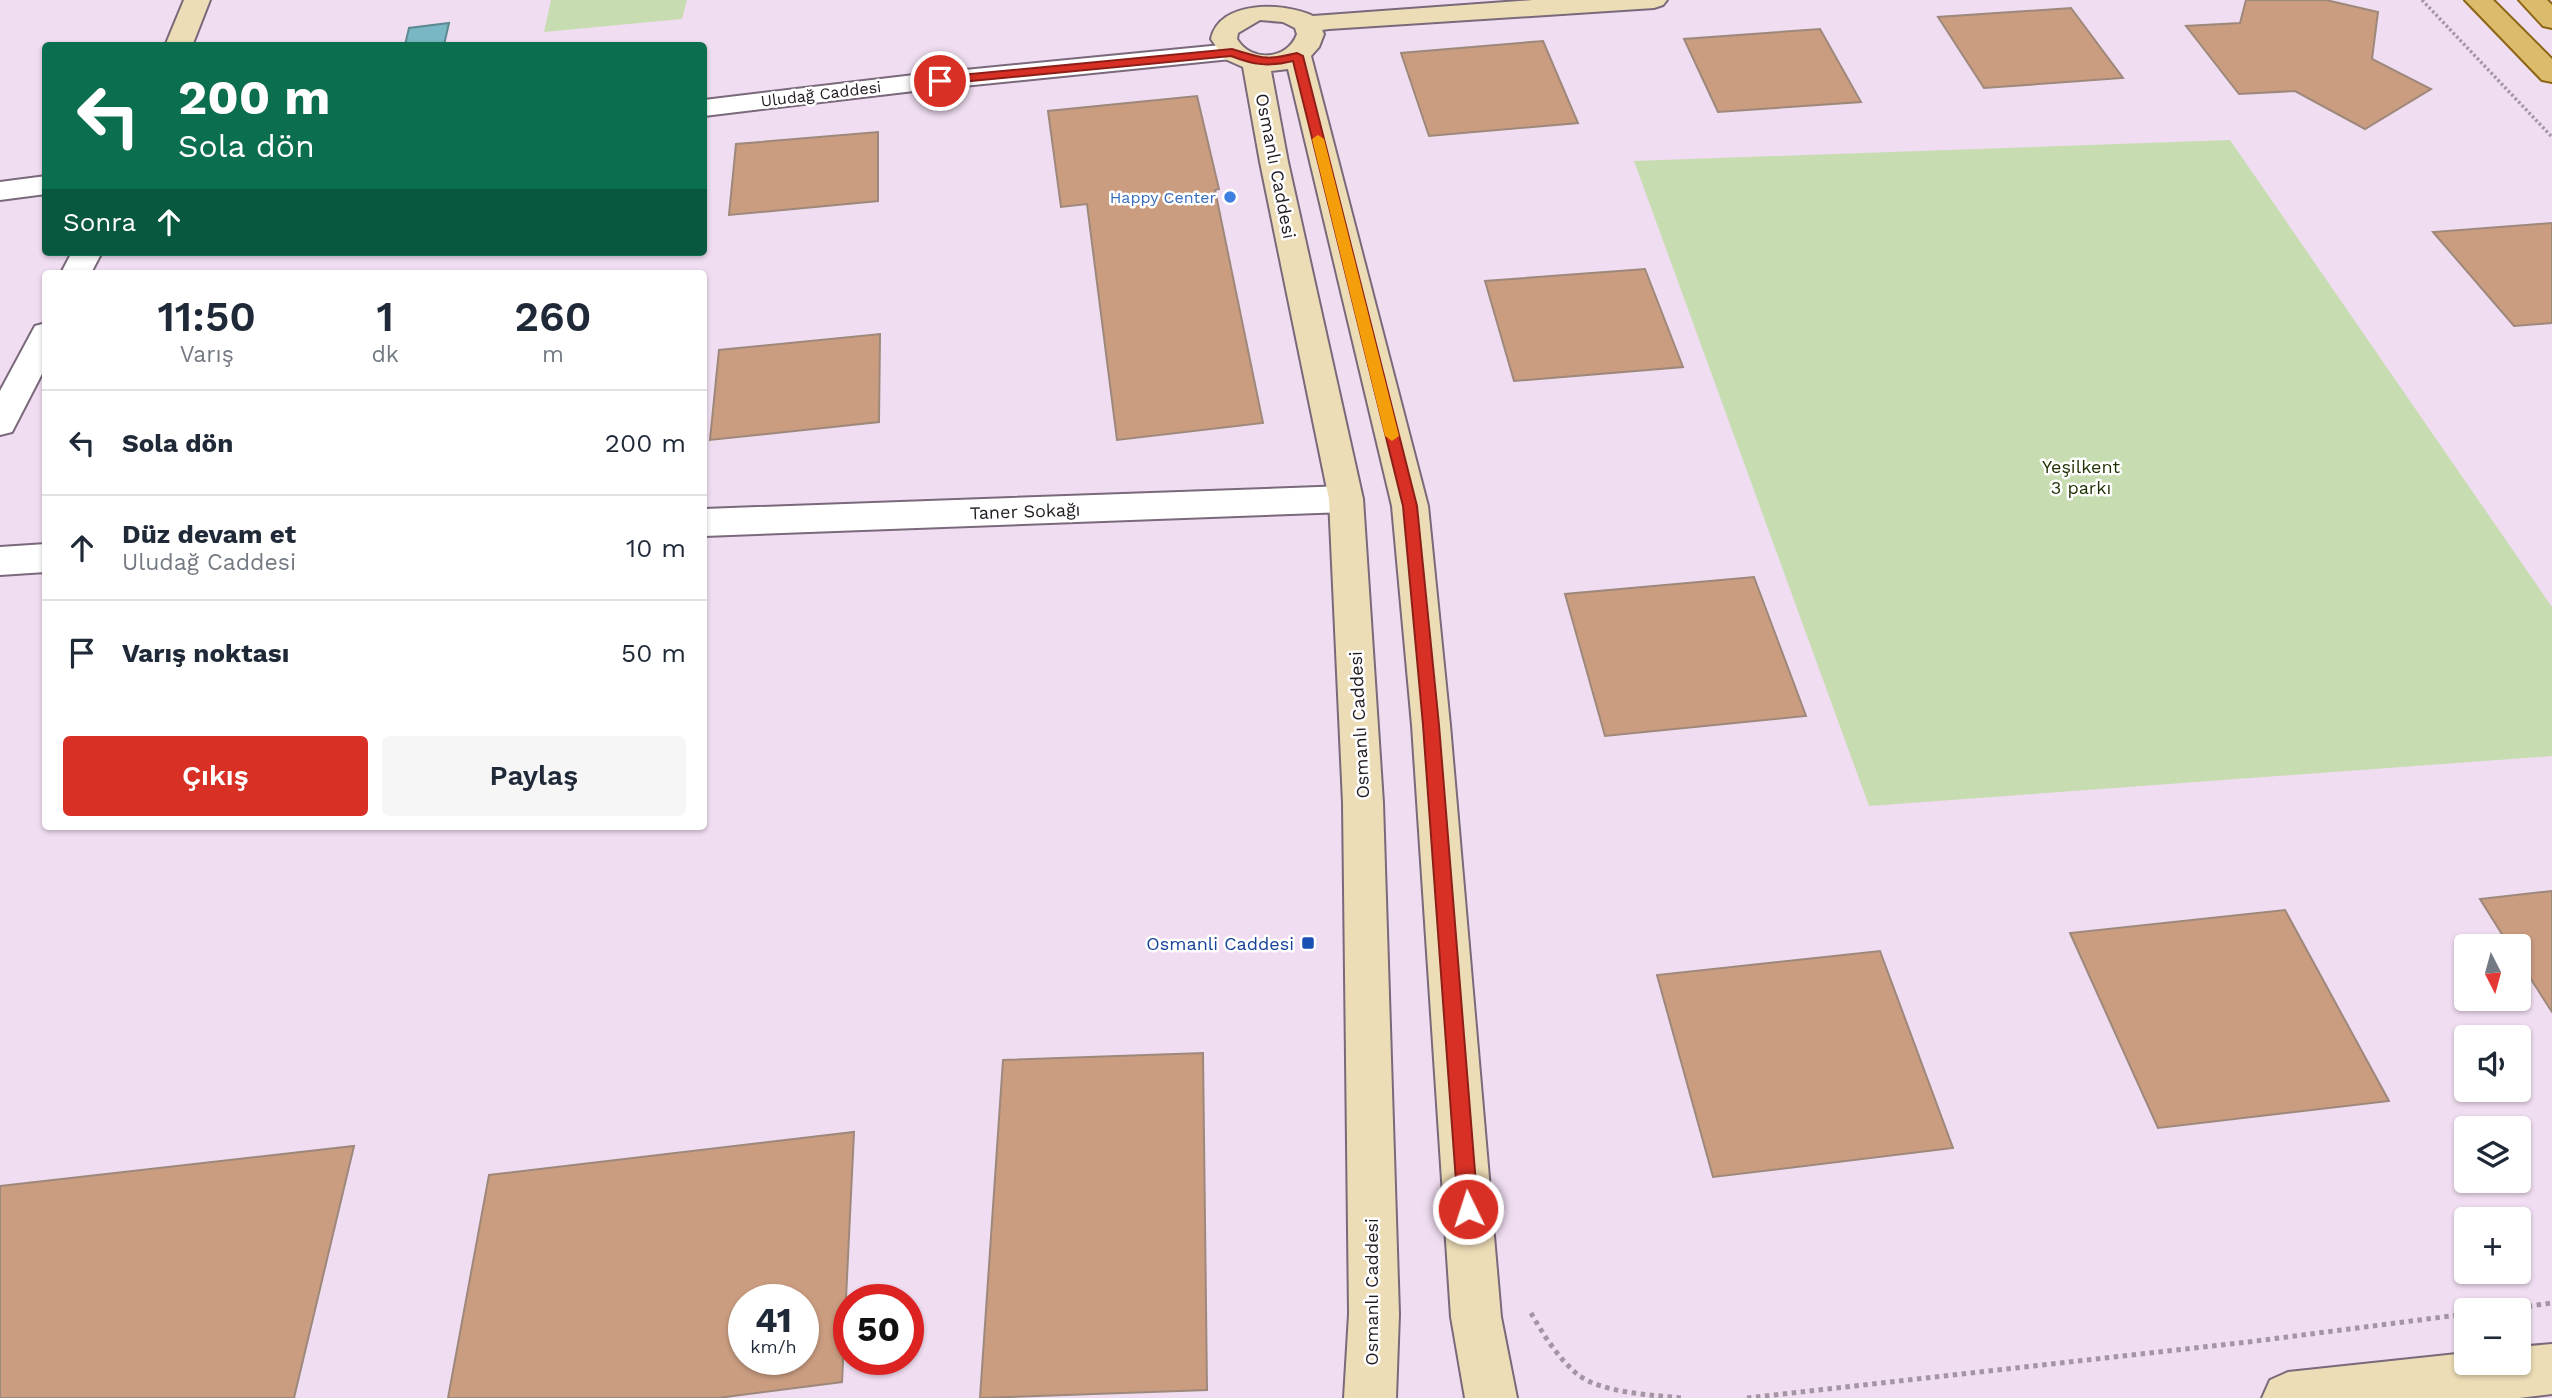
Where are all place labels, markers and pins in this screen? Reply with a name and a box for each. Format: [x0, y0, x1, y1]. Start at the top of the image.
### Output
pin [910, 51, 970, 111]
place label: Happy Center [1110, 188, 1216, 207]
marker: Happy Center [1222, 189, 1238, 205]
place label: Osmanli Caddesi [1146, 933, 1294, 954]
marker: Osmanli Caddesi [1300, 935, 1316, 951]

